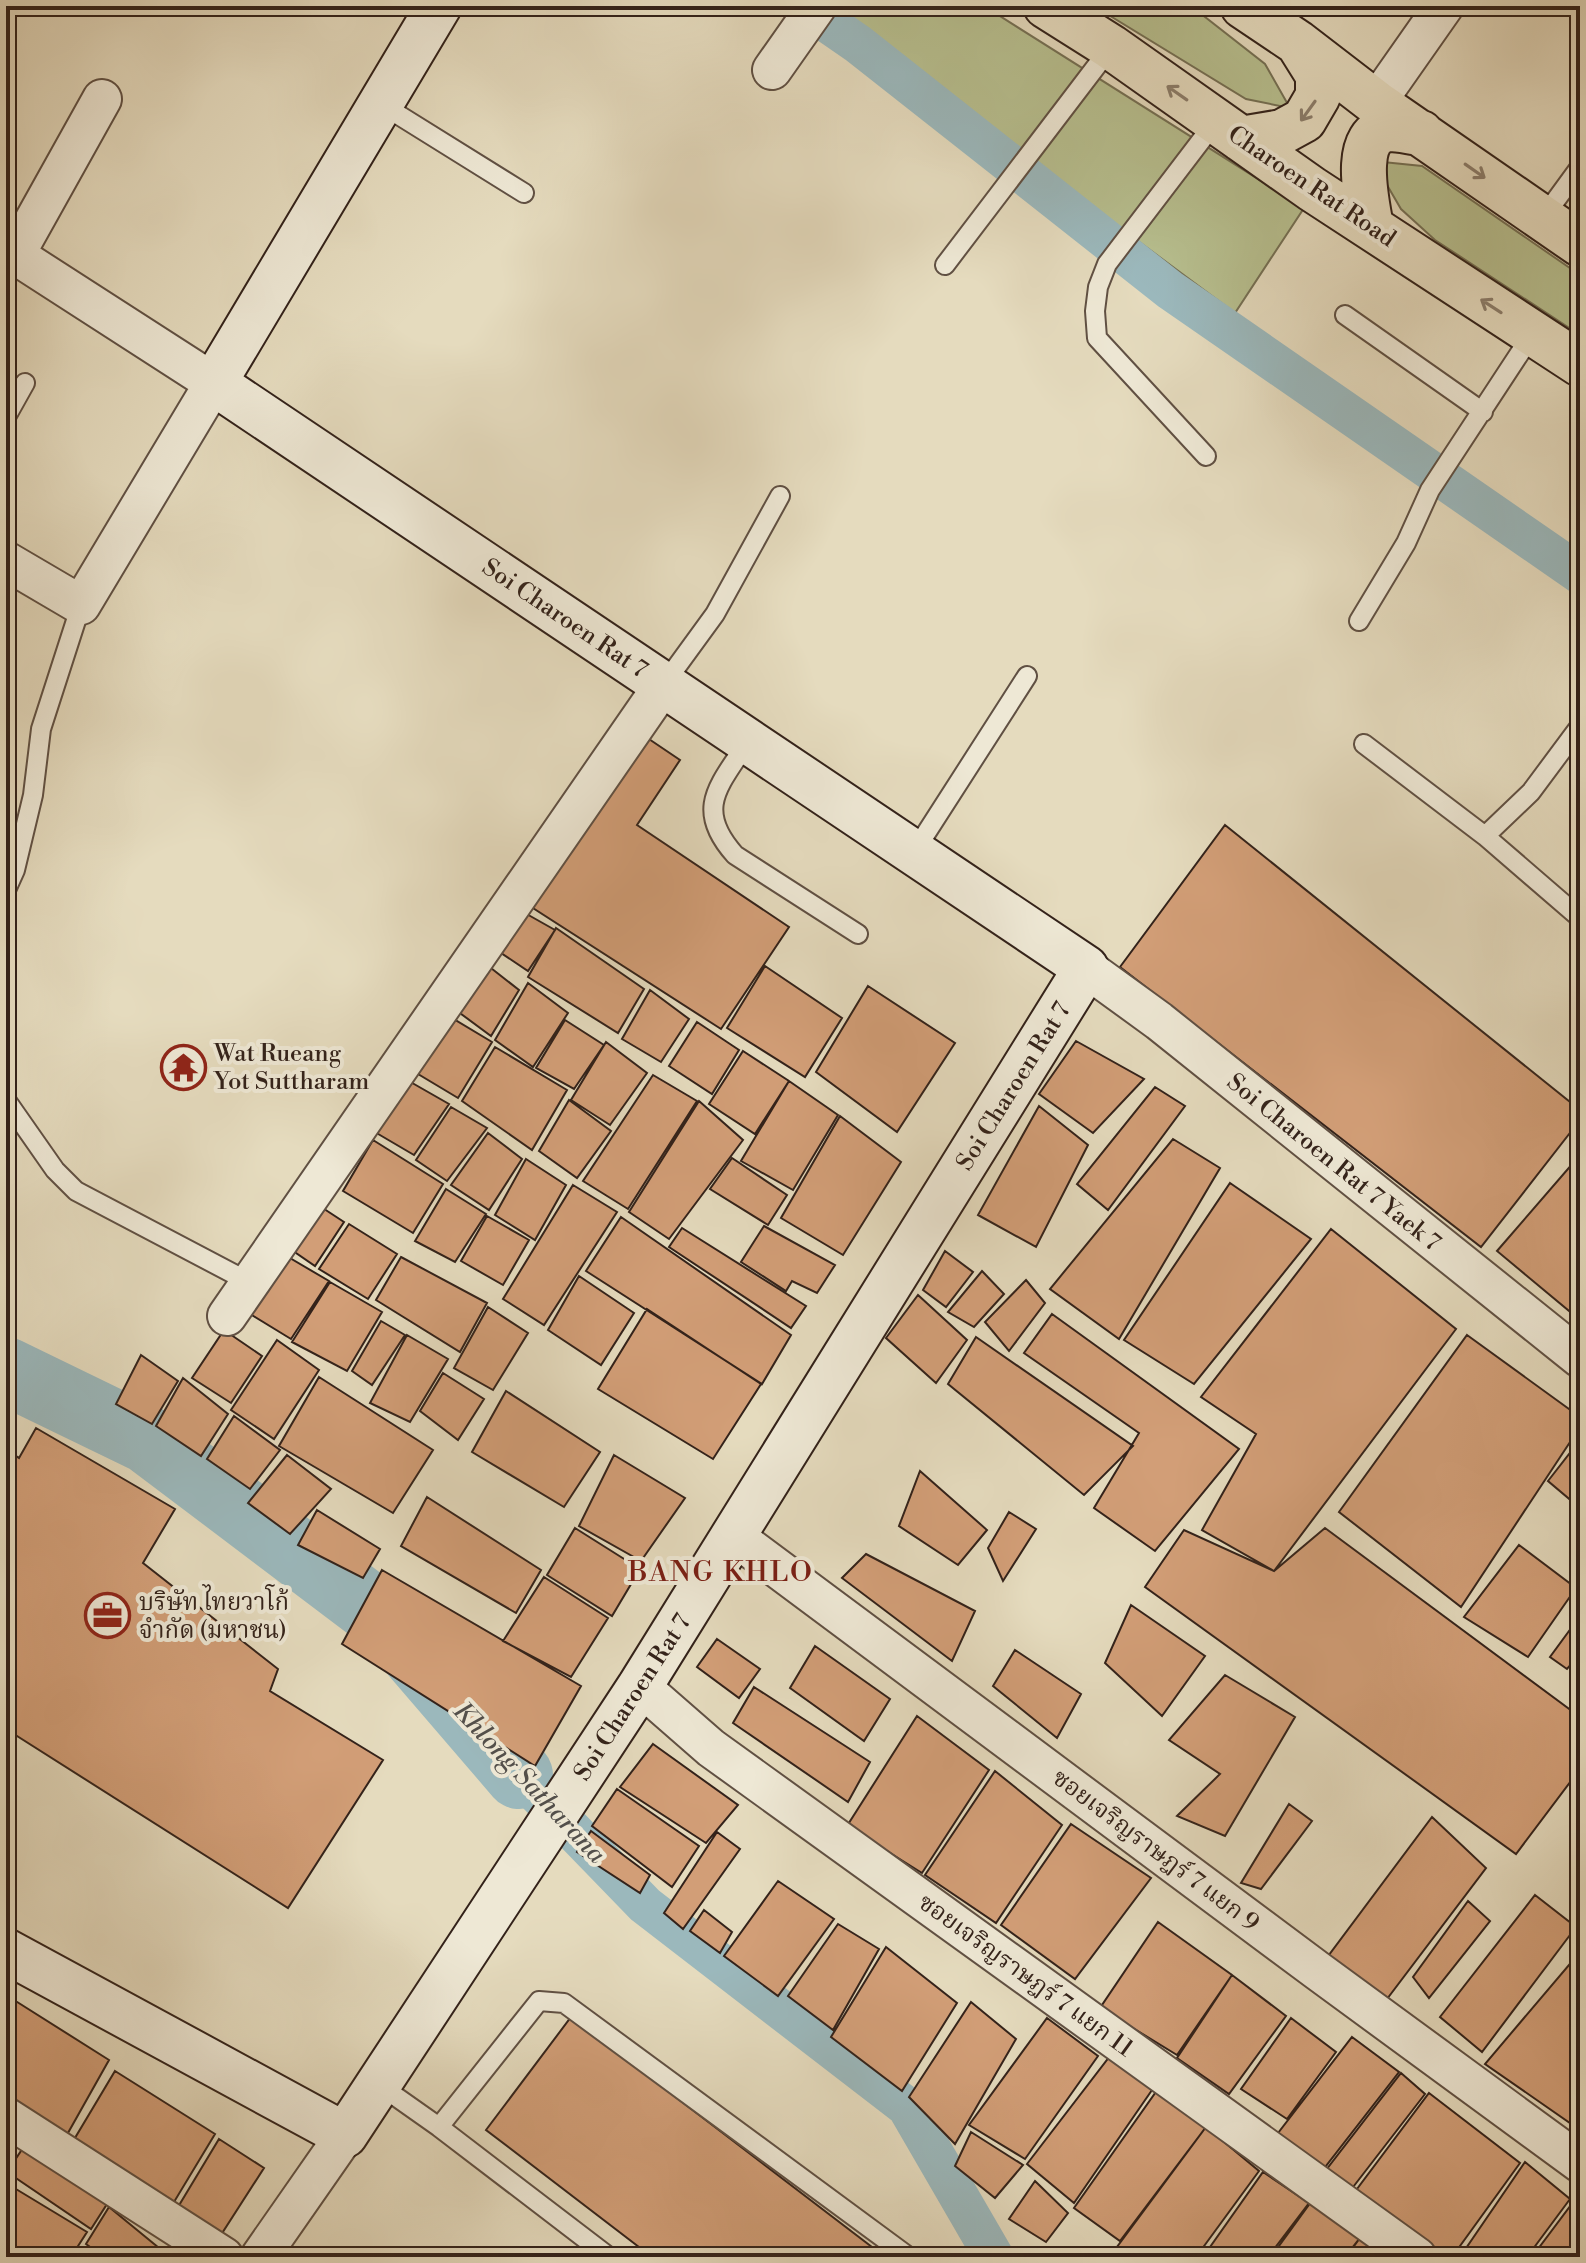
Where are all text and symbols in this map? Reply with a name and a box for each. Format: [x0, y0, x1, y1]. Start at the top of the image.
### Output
one-way arrow [1167, 85, 1188, 102]
one-way arrow [1300, 100, 1317, 121]
street label: Charoen Rat Road [1222, 120, 1401, 254]
one-way arrow [1463, 163, 1485, 179]
one-way arrow [1481, 297, 1503, 314]
street label: Soi Charoen Rat 7 [476, 552, 653, 685]
street label: Soi Charoen Rat 7 [950, 997, 1078, 1176]
place label: Wat Rueang Yot Suttharam [212, 1039, 369, 1097]
temple icon: Wat Rueang Yot Suttharam [159, 1043, 207, 1091]
street label: Soi Charoen Rat 7 Yaek 7 [1221, 1067, 1446, 1258]
district label: BANG KHLO [627, 1555, 814, 1590]
place label: บริษัท ไทยวาโก้ จำกัด (มหาชน) [139, 1584, 289, 1646]
office icon: บริษัท ไทยวาโก้ จำกัด (มหาชน) [84, 1592, 132, 1640]
street label: Soi Charoen Rat 7 [568, 1609, 698, 1787]
water label: Khlong Satharana [446, 1695, 613, 1870]
street label: ซอยเจริญราษฎร์ 7 แยก 9 [1046, 1762, 1266, 1938]
street label: ซอยเจริญราษฎร์ 7 แยก 11 [912, 1886, 1140, 2064]

